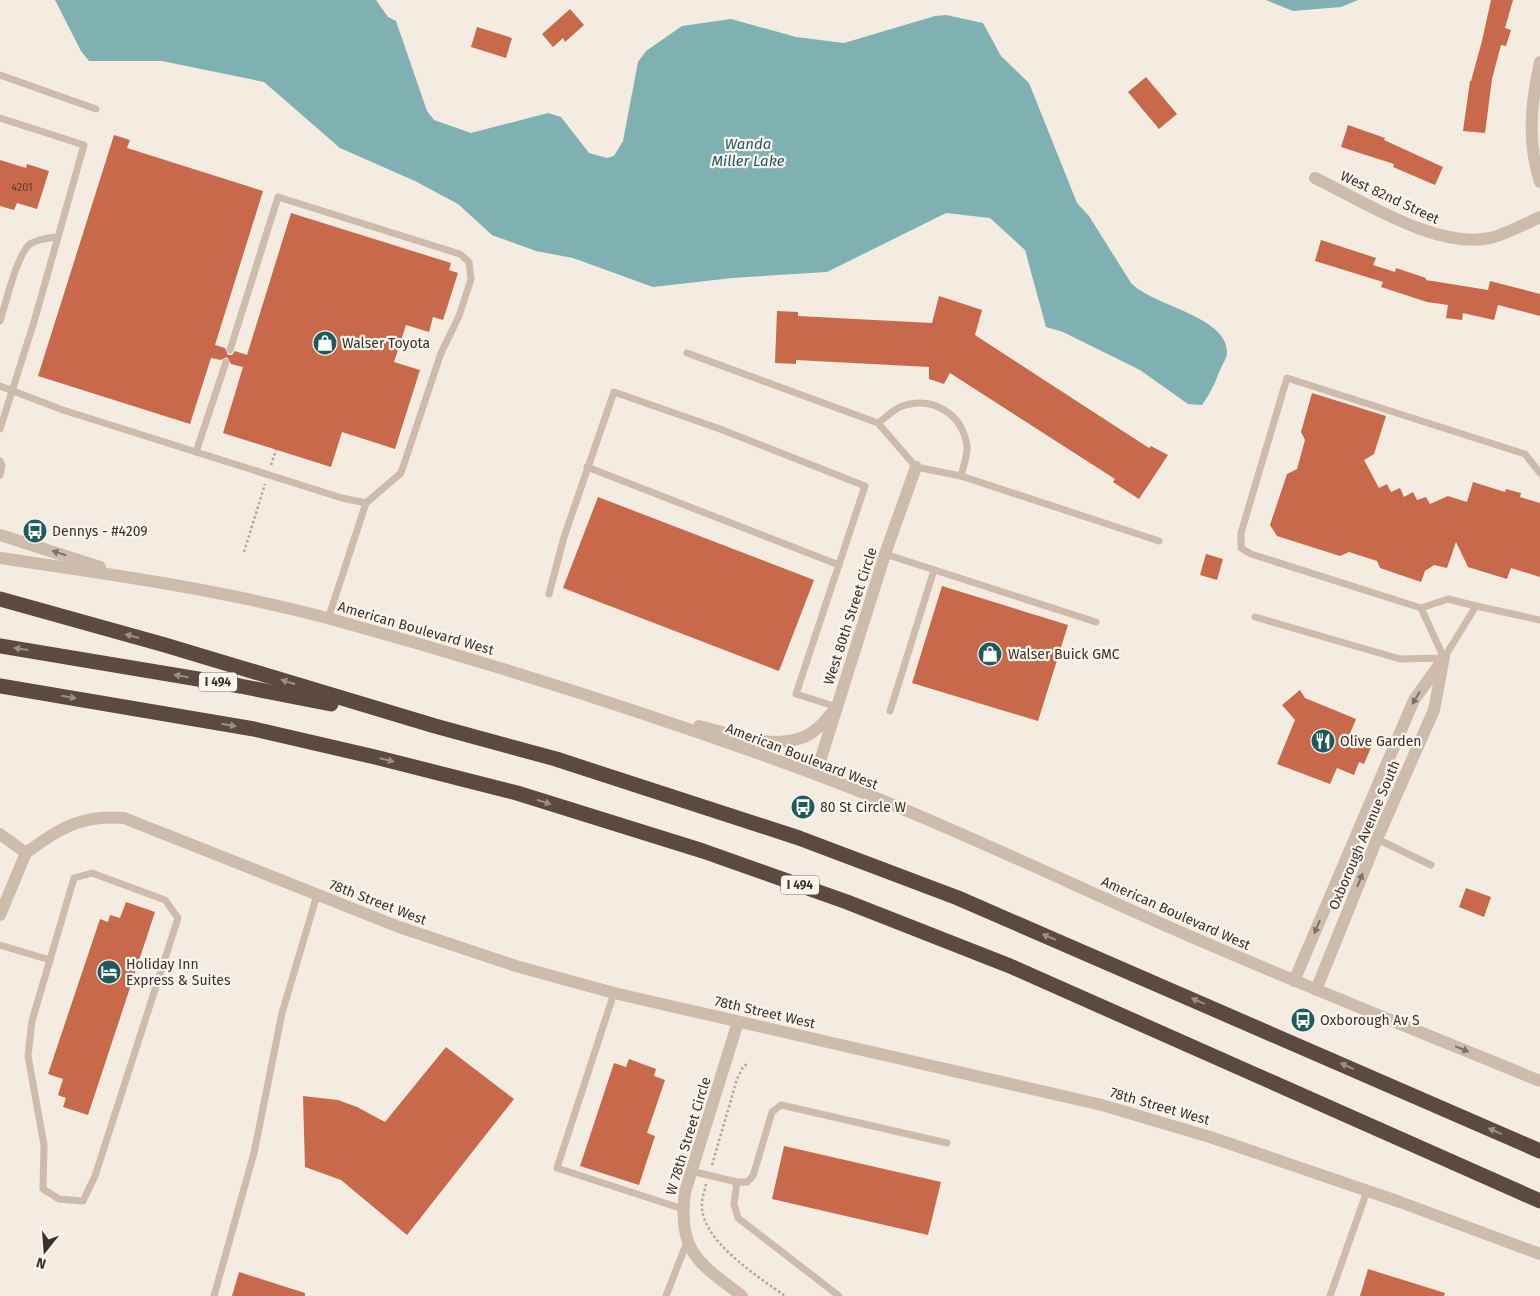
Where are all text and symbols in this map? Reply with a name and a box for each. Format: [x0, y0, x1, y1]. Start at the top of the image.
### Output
water label: Wanda Miller Lake [711, 135, 785, 170]
street label: West 82nd Street [1338, 167, 1443, 228]
house number: 4201 [11, 181, 33, 194]
shop icon: Walser Toyota [312, 330, 338, 356]
place label: Walser Toyota [342, 335, 430, 352]
bus stop icon: Dennys - #4209 [22, 518, 48, 544]
place label: Dennys - #4209 [52, 523, 148, 540]
street label: West 80th Street Circle [820, 545, 881, 687]
one-way arrow [51, 549, 66, 557]
street label: American Boulevard West [336, 598, 497, 659]
one-way arrow [124, 632, 139, 640]
shop icon: Walser Buick GMC [977, 641, 1003, 667]
one-way arrow [13, 645, 29, 653]
place label: Walser Buick GMC [1008, 646, 1120, 663]
one-way arrow [173, 671, 189, 679]
road number: I 494 [199, 672, 237, 692]
one-way arrow [280, 678, 295, 686]
one-way arrow [1412, 691, 1421, 705]
one-way arrow [61, 693, 77, 701]
street label: American Boulevard West [723, 720, 881, 794]
one-way arrow [221, 721, 237, 729]
restaurant icon: Olive Garden [1310, 728, 1336, 754]
place label: Olive Garden [1340, 733, 1422, 750]
one-way arrow [380, 756, 395, 764]
street label: Oxborough Avenue South [1325, 758, 1404, 912]
bus stop icon: 80 St Circle W [790, 794, 816, 820]
one-way arrow [537, 798, 552, 806]
place label: 80 St Circle W [820, 799, 906, 816]
street label: American Boulevard West [1099, 873, 1254, 954]
one-way arrow [1357, 873, 1365, 887]
street label: 78th Street West [327, 876, 430, 929]
road number: I 494 [781, 876, 819, 894]
one-way arrow [1312, 920, 1320, 934]
one-way arrow [1041, 932, 1056, 940]
place label: Holiday Inn Express & Suites [126, 956, 231, 989]
hotel icon: Holiday Inn Express & Suites [96, 959, 122, 985]
street label: 78th Street West [713, 993, 818, 1033]
one-way arrow [1191, 997, 1205, 1005]
bus stop icon: Oxborough Av S [1290, 1007, 1316, 1033]
place label: Oxborough Av S [1320, 1012, 1420, 1029]
one-way arrow [1455, 1045, 1470, 1053]
one-way arrow [1340, 1061, 1354, 1069]
street label: W 78th Street Circle [662, 1075, 715, 1197]
street label: 78th Street West [1108, 1084, 1213, 1129]
one-way arrow [1488, 1127, 1502, 1135]
north arrow [20, 1226, 70, 1276]
text: N [34, 1253, 48, 1272]

